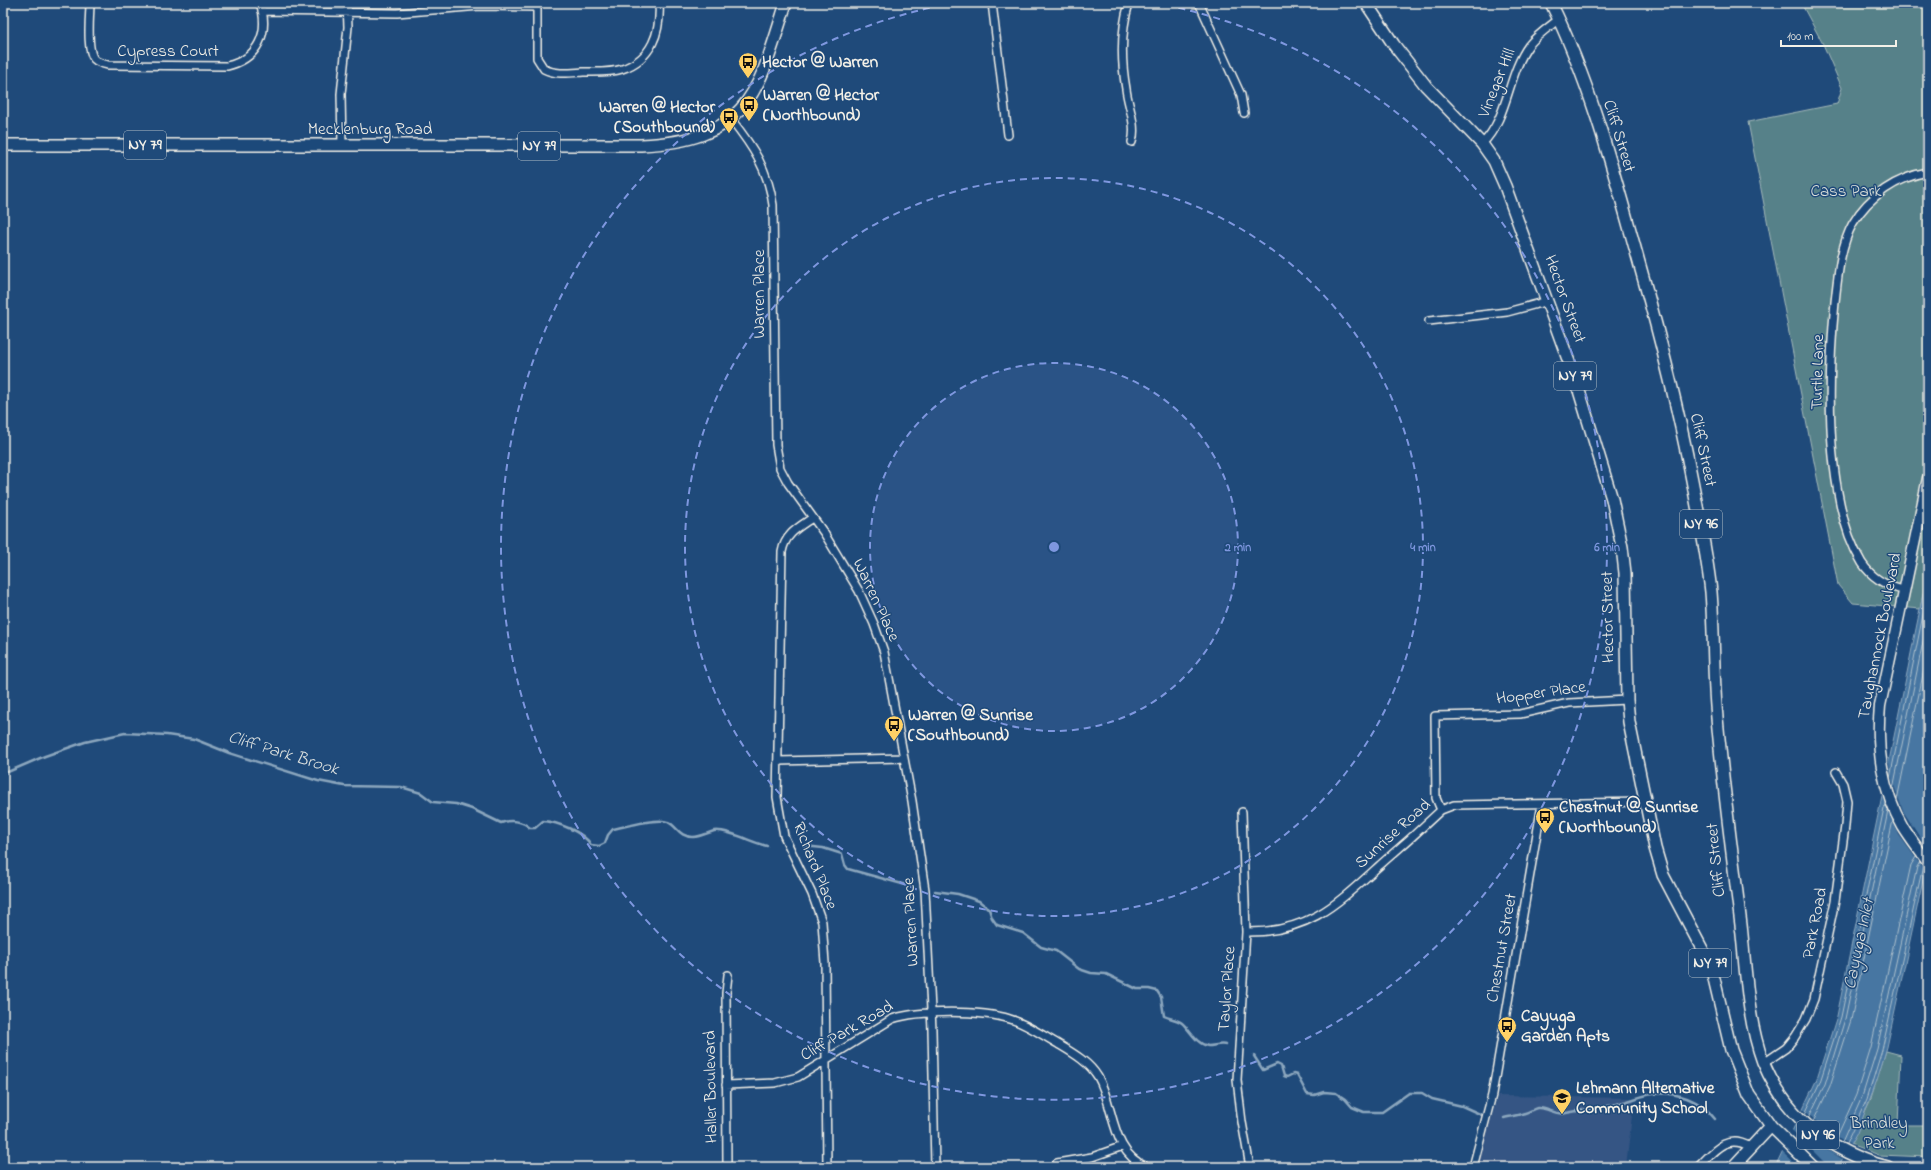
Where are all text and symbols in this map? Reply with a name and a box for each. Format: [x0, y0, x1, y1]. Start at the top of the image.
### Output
scale bar [1781, 22, 1896, 48]
text: 100 m [1787, 28, 1814, 46]
street label: Cypress Court [117, 39, 219, 65]
street label: Vinegar Hill [1471, 44, 1524, 123]
place label: Hector @ Warren [762, 50, 879, 75]
bus stop icon: Hector @ Warren [737, 51, 759, 79]
place label: Warren @ Hector (Northbound) [763, 83, 880, 128]
bus stop icon: Warren @ Hector (Northbound) [738, 94, 760, 122]
place label: Warren @ Hector (Southbound) [599, 95, 716, 140]
street label: Cliff Street [1596, 97, 1642, 176]
bus stop icon: Warren @ Hector (Southbound) [718, 106, 740, 134]
street label: Mecklenburg Road [308, 117, 433, 144]
road number: NY 79 [124, 131, 166, 159]
road number: NY 79 [518, 132, 560, 160]
park label: Cass Park [1811, 179, 1882, 204]
street label: Warren Place [747, 249, 772, 339]
street label: Hector Street [1538, 252, 1593, 347]
street label: Turtle Lane [1805, 334, 1831, 410]
road number: NY 79 [1554, 362, 1596, 390]
street label: Cliff Street [1683, 411, 1723, 489]
road number: NY 96 [1680, 510, 1722, 538]
text: 2 min [1224, 539, 1251, 557]
text: 4 min [1409, 539, 1436, 557]
text: 6 min [1593, 539, 1620, 557]
centre of rings [1047, 540, 1061, 554]
street label: Taughannock Boulevard [1852, 550, 1910, 722]
street label: Warren Place [846, 554, 906, 646]
street label: Hector Street [1595, 571, 1621, 663]
street label: Hopper Place [1495, 674, 1588, 712]
place label: Warren @ Sunrise (Southbound) [908, 703, 1034, 748]
bus stop icon: Warren @ Sunrise (Southbound) [883, 714, 905, 742]
water label: Cliff Park Brook [225, 725, 343, 783]
street label: Sunrise Road [1349, 793, 1437, 875]
place label: Chestnut @ Sunrise (Northbound) [1559, 795, 1699, 840]
bus stop icon: Chestnut @ Sunrise (Northbound) [1534, 806, 1556, 834]
street label: Richard Place [786, 818, 844, 914]
street label: Cliff Street [1700, 821, 1732, 898]
street label: Warren Place [896, 876, 926, 967]
street label: Park Road [1796, 885, 1834, 961]
street label: Chestnut Street [1480, 891, 1524, 1004]
water label: Cayuga Inlet [1838, 894, 1883, 992]
street label: Taylor Place [1212, 945, 1243, 1033]
road number: NY 79 [1689, 949, 1731, 977]
street label: Cliff Park Road [796, 994, 899, 1068]
place label: Cayuga Garden Apts [1521, 1004, 1610, 1049]
bus stop icon: Cayuga Garden Apts [1496, 1015, 1518, 1043]
street label: Haller Boulevard [698, 1030, 724, 1144]
place label: Lehmann Alternative Community School [1576, 1076, 1716, 1123]
school or university icon: Lehmann Alternative Community School [1551, 1087, 1573, 1115]
park label: Brindley Park [1849, 1111, 1908, 1156]
road number: NY 96 [1797, 1121, 1839, 1149]

